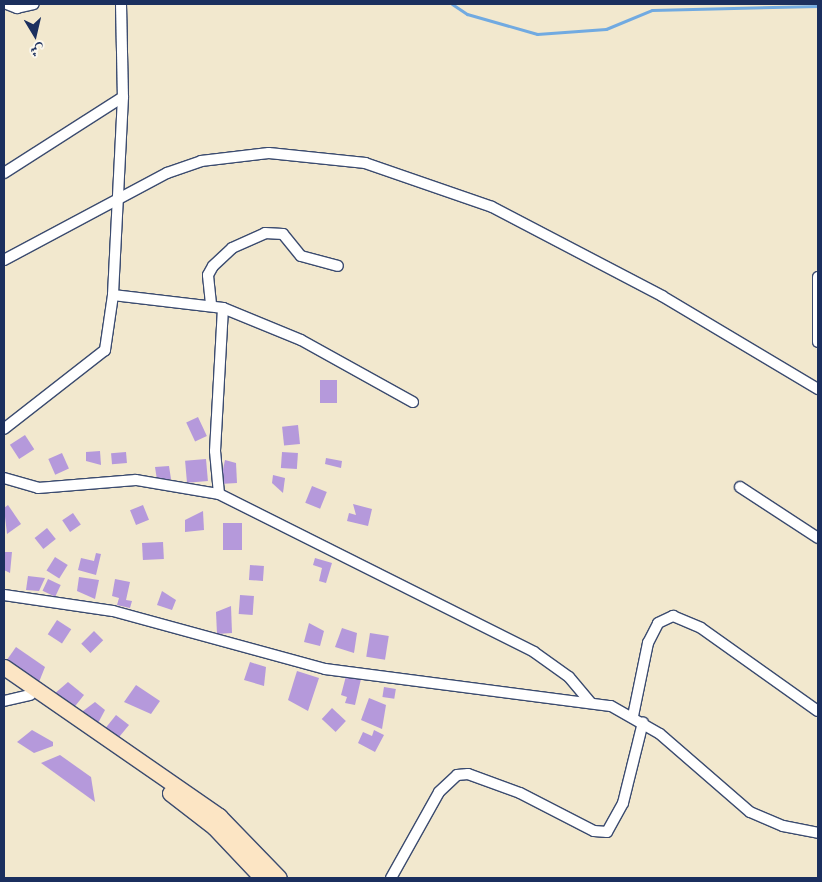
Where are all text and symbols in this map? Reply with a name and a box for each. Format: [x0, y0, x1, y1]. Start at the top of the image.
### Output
north arrow [10, 10, 60, 60]
text: ش [29, 42, 45, 58]

